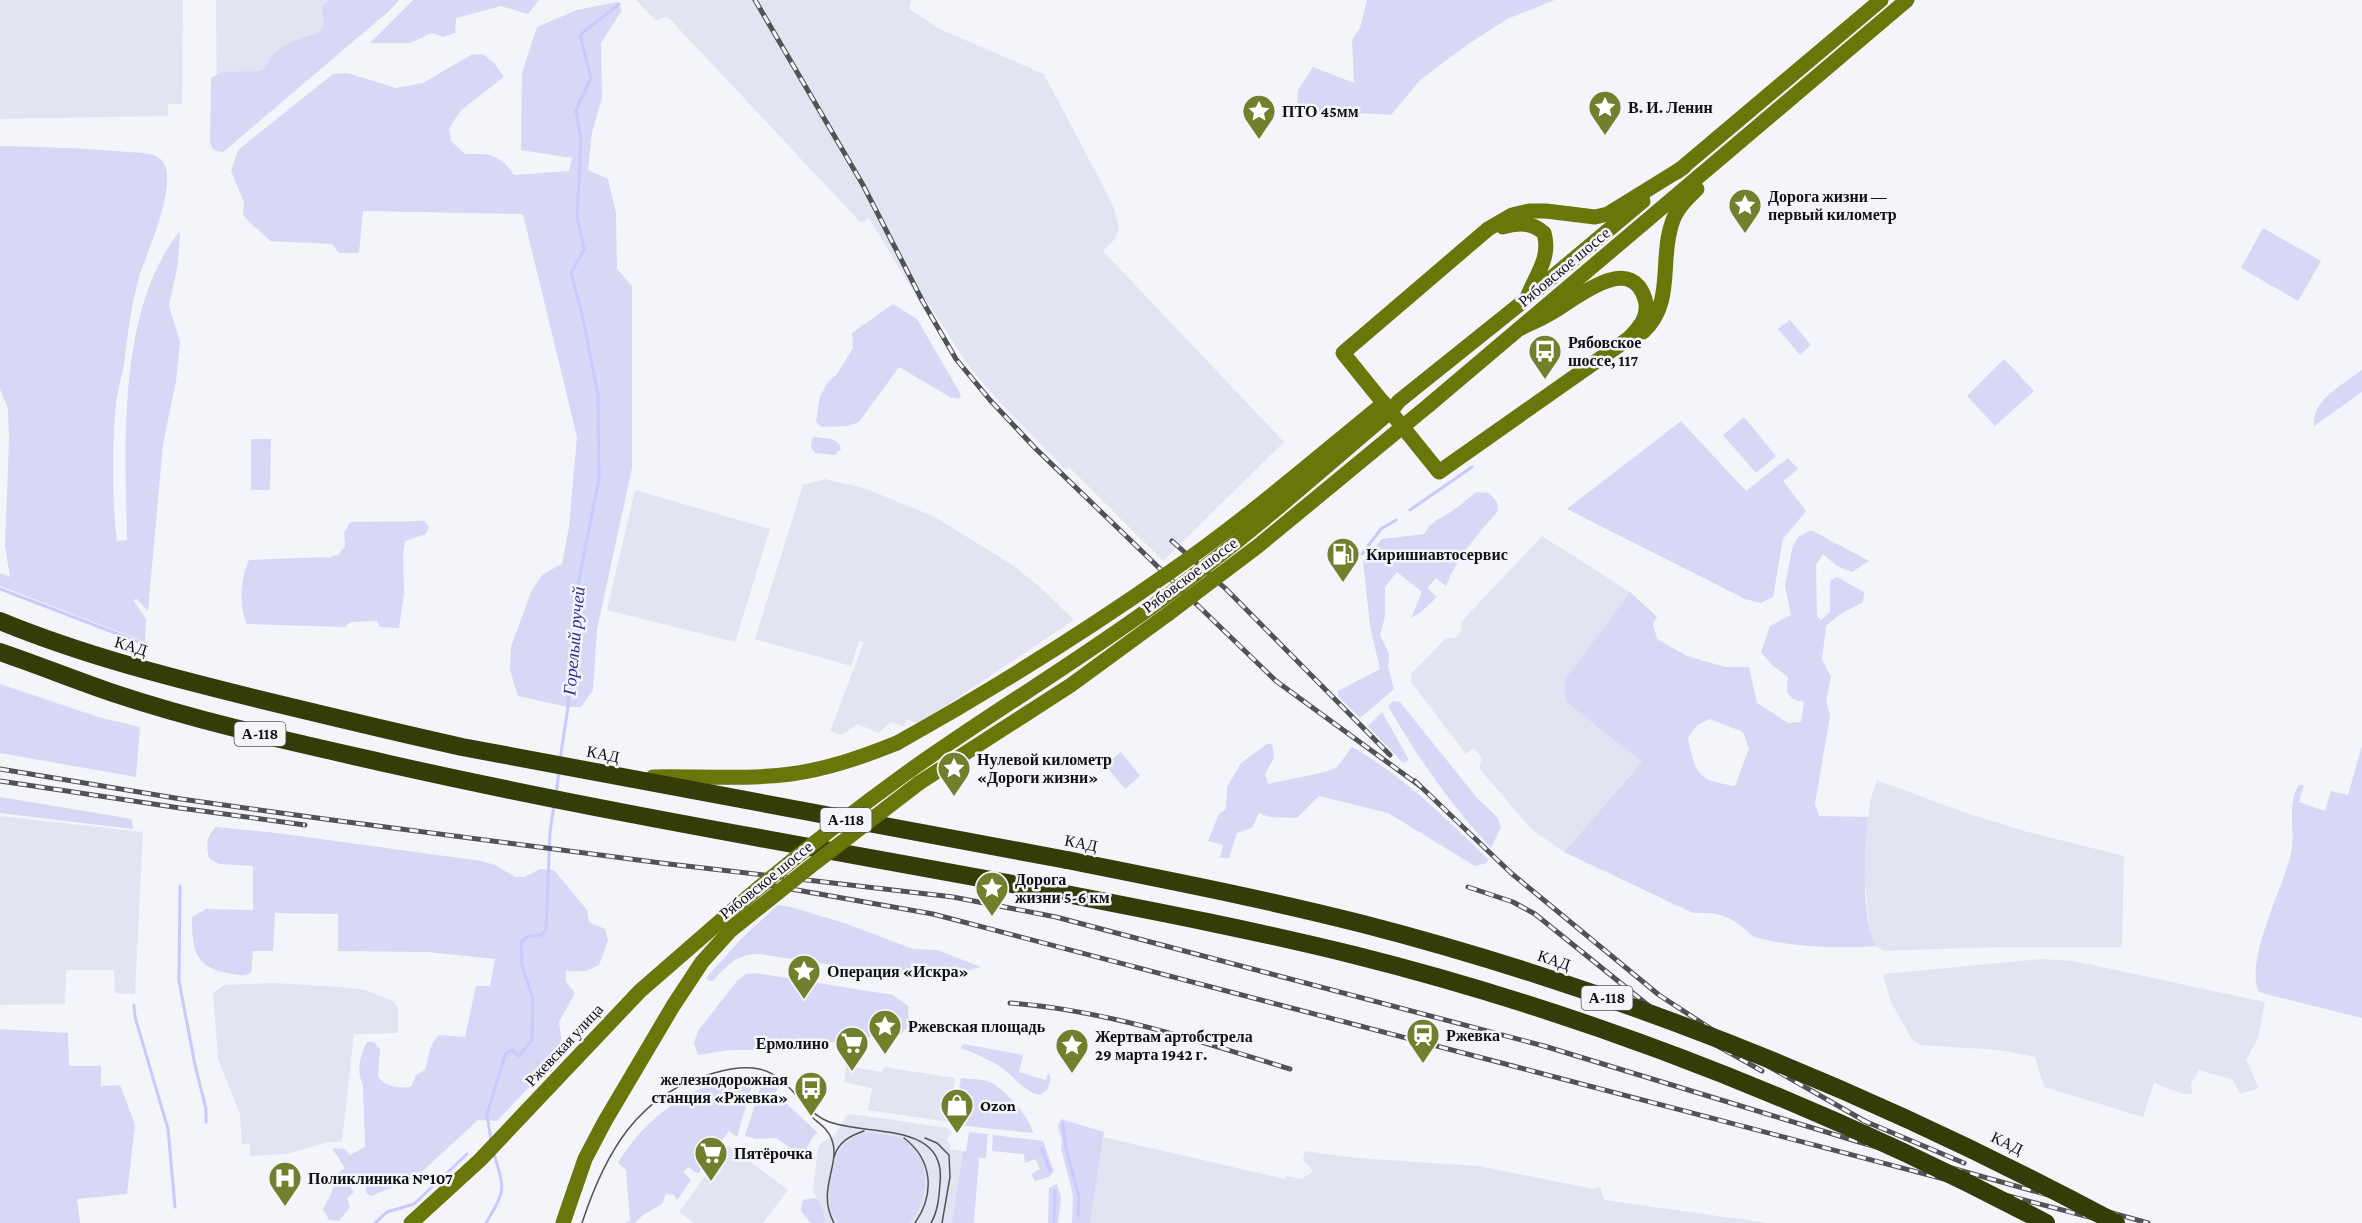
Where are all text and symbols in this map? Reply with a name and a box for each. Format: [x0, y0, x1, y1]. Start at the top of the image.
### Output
place icon: В. И. Ленин [1587, 89, 1623, 136]
place icon: ПТО 45мм [1241, 93, 1277, 140]
place label: В. И. Ленин [1628, 99, 1713, 116]
place label: ПТО 45мм [1282, 103, 1359, 120]
place icon: Дорога жизни — первый километр [1727, 187, 1763, 234]
place label: Дорога жизни — первый километр [1768, 188, 1897, 224]
street label: Рябовское шоссе [1515, 224, 1613, 310]
bus stop icon: Рябовское шоссе, 117 [1527, 333, 1563, 380]
place label: Рябовское шоссе, 117 [1568, 334, 1641, 369]
street label: Рябовское шоссе [1139, 534, 1241, 616]
fuel station icon: Киришиавтосервис [1325, 536, 1361, 583]
place label: Киришиавтосервис [1366, 546, 1508, 564]
water label: Горелый ручей [559, 586, 589, 697]
street label: КАД [112, 633, 149, 660]
road number: А-118 [234, 722, 286, 746]
street label: КАД [585, 742, 621, 767]
place icon: Нулевой километр «Дороги жизни» [936, 750, 972, 797]
place label: Нулевой километр «Дороги жизни» [977, 751, 1112, 787]
road number: А-118 [820, 808, 872, 832]
street label: КАД [1063, 831, 1099, 856]
street label: Рябовское шоссе [716, 838, 816, 922]
place icon: Дорога жизни 5-6 км [974, 870, 1010, 917]
place label: Дорога жизни 5-6 км [1015, 871, 1110, 906]
street label: КАД [1535, 947, 1572, 974]
place icon: Операция «Искра» [786, 953, 822, 1000]
place label: Операция «Искра» [827, 963, 969, 981]
road number: А-118 [1582, 986, 1632, 1010]
street label: Ржевская улица [522, 1000, 607, 1090]
place icon: Ржевская площадь [867, 1008, 903, 1055]
station icon: Ржевка [1405, 1017, 1441, 1064]
place label: Ржевская площадь [908, 1018, 1046, 1035]
supermarket icon: Ермолино [834, 1025, 870, 1072]
place icon: Жертвам артобстрела 29 марта 1942 г. [1054, 1027, 1090, 1074]
place label: Ржевка [1446, 1027, 1500, 1044]
place label: Жертвам артобстрела 29 марта 1942 г. [1095, 1028, 1253, 1064]
place label: Ермолино [756, 1035, 829, 1053]
bus stop icon: железнодорожная станция «Ржевка» [793, 1070, 829, 1117]
place label: железнодорожная станция «Ржевка» [651, 1071, 788, 1106]
shop icon: Ozon [939, 1087, 975, 1134]
place label: Ozon [980, 1097, 1016, 1114]
street label: КАД [1988, 1128, 2026, 1159]
supermarket icon: Пятёрочка [693, 1135, 729, 1182]
place label: Пятёрочка [734, 1145, 813, 1163]
hospital icon: Поликлиника №107 [267, 1160, 303, 1207]
place label: Поликлиника №107 [308, 1170, 453, 1187]

